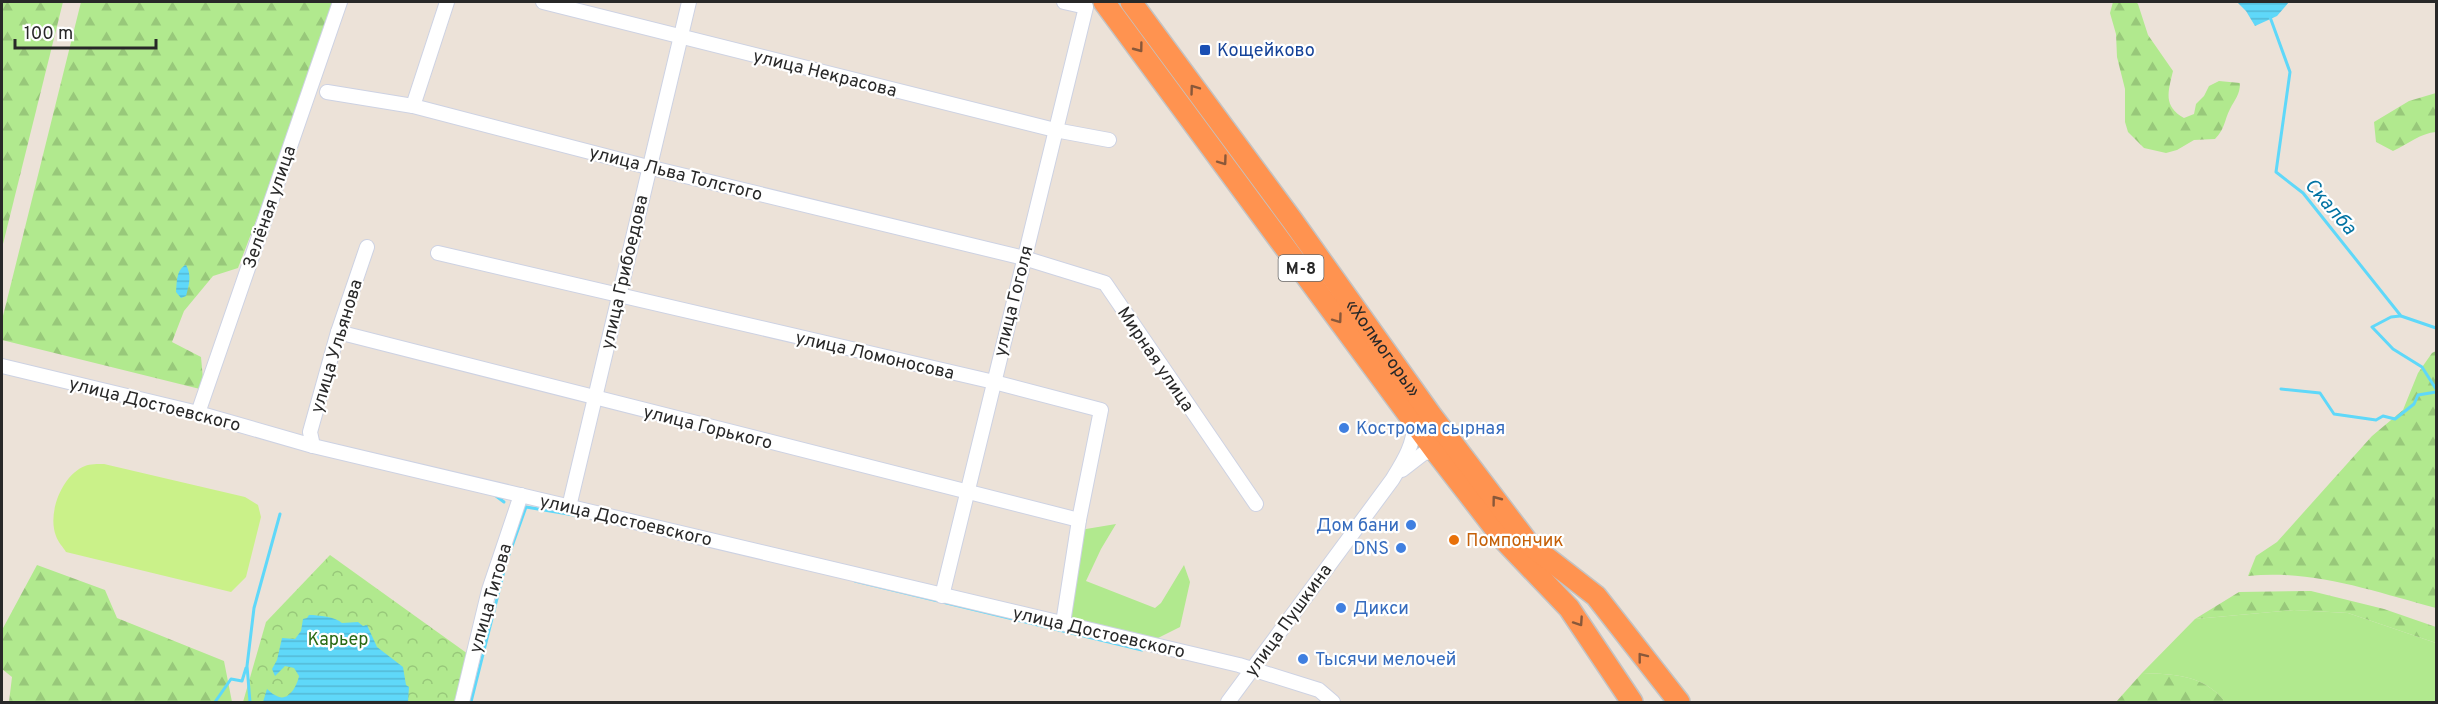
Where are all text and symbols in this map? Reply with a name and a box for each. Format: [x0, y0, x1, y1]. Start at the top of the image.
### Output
scale bar [15, 12, 156, 50]
text: 100 m [24, 23, 73, 46]
place label: Кощейково [1217, 40, 1315, 63]
one-way arrow [1132, 42, 1143, 53]
marker: Кощейково [1198, 43, 1212, 57]
street label: улица Некрасова [750, 45, 899, 103]
one-way arrow [1191, 84, 1202, 95]
street label: улица Льва Толстого [587, 142, 765, 207]
street label: Зелёная улица [239, 143, 302, 272]
one-way arrow [1216, 155, 1227, 166]
water label: Скалба [2298, 173, 2362, 242]
street label: улица Грибоедова [597, 193, 654, 352]
street label: улица Гоголя [990, 243, 1039, 359]
road number: М-8 [1278, 255, 1324, 281]
street label: улица Ульянова [306, 277, 369, 416]
street label: «Холмогоры» [1339, 295, 1425, 402]
street label: Мирная улица [1111, 303, 1198, 417]
one-way arrow [1331, 312, 1342, 323]
street label: улица Ломоносова [793, 327, 956, 386]
street label: улица Достоевского [66, 373, 243, 438]
street label: улица Горького [641, 401, 775, 456]
place label: Кострома сырная [1356, 418, 1505, 441]
marker: Кострома сырная [1337, 421, 1351, 435]
street label: улица Достоевского [537, 490, 714, 552]
one-way arrow [1492, 496, 1503, 507]
place label: Дом бани [1316, 515, 1399, 538]
marker: Дом бани [1404, 518, 1418, 532]
place label: Помпончик [1466, 530, 1564, 553]
marker: Помпончик [1447, 533, 1461, 547]
place label: DNS [1353, 538, 1389, 561]
street label: улица Титова [465, 541, 518, 656]
marker: DNS [1394, 541, 1408, 555]
street label: улица Пушкина [1241, 560, 1338, 682]
place label: Дикси [1353, 598, 1409, 621]
marker: Дикси [1334, 601, 1348, 615]
street label: улица Достоевского [1010, 602, 1187, 664]
one-way arrow [1572, 616, 1583, 627]
park label: Карьер [307, 629, 369, 652]
place label: Тысячи мелочей [1315, 649, 1456, 672]
marker: Тысячи мелочей [1296, 652, 1310, 666]
one-way arrow [1638, 653, 1649, 664]

